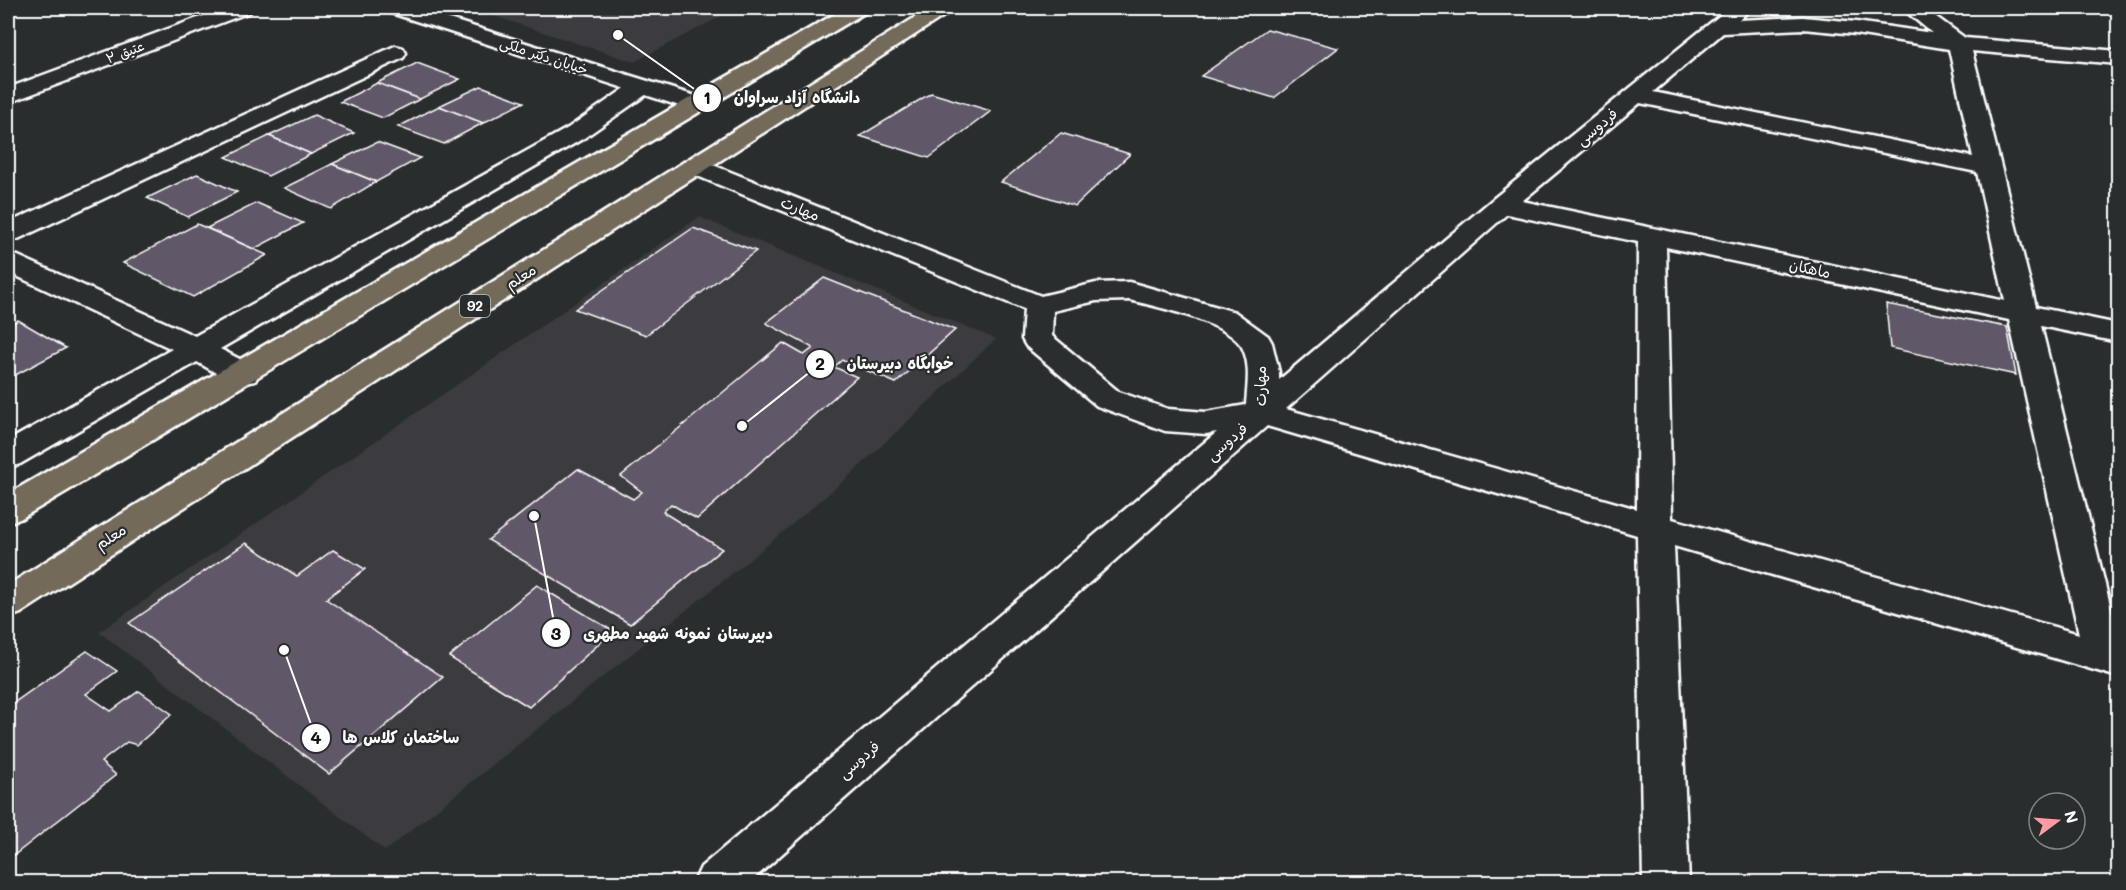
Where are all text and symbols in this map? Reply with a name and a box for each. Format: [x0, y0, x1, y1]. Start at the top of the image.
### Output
street label: خیابان دکتر ملکی [498, 32, 591, 79]
street label: عتیق ۲ [103, 36, 147, 68]
callout: دانشگاه آزاد سراوان [692, 81, 872, 115]
text: 1 [703, 85, 711, 109]
text: دانشگاه آزاد سراوان [734, 86, 860, 108]
street label: فردوسی [1571, 103, 1622, 150]
street label: مهارت [778, 191, 823, 225]
street label: ماهکان [1788, 254, 1833, 282]
street label: معلم [501, 259, 541, 296]
road number: 92 [460, 295, 490, 317]
callout: خوابگاه دبیرستان [805, 347, 966, 381]
text: 2 [815, 351, 825, 375]
text: خوابگاه دبیرستان [846, 352, 954, 374]
street label: مهارت [1250, 366, 1270, 406]
street label: فردوسی [1201, 418, 1252, 465]
street label: معلم [91, 519, 131, 556]
callout: دبیرستان نمونه شهید مطهری [541, 616, 785, 650]
text: 3 [551, 621, 562, 645]
text: دبیرستان نمونه شهید مطهری [583, 622, 773, 644]
callout: ساختمان کلاس ها [301, 721, 471, 755]
text: 4 [310, 725, 322, 749]
text: ساختمان کلاس ها [343, 726, 459, 747]
street label: فردوسی [833, 736, 884, 783]
north arrow [2027, 791, 2087, 851]
text: N [2060, 808, 2084, 825]

